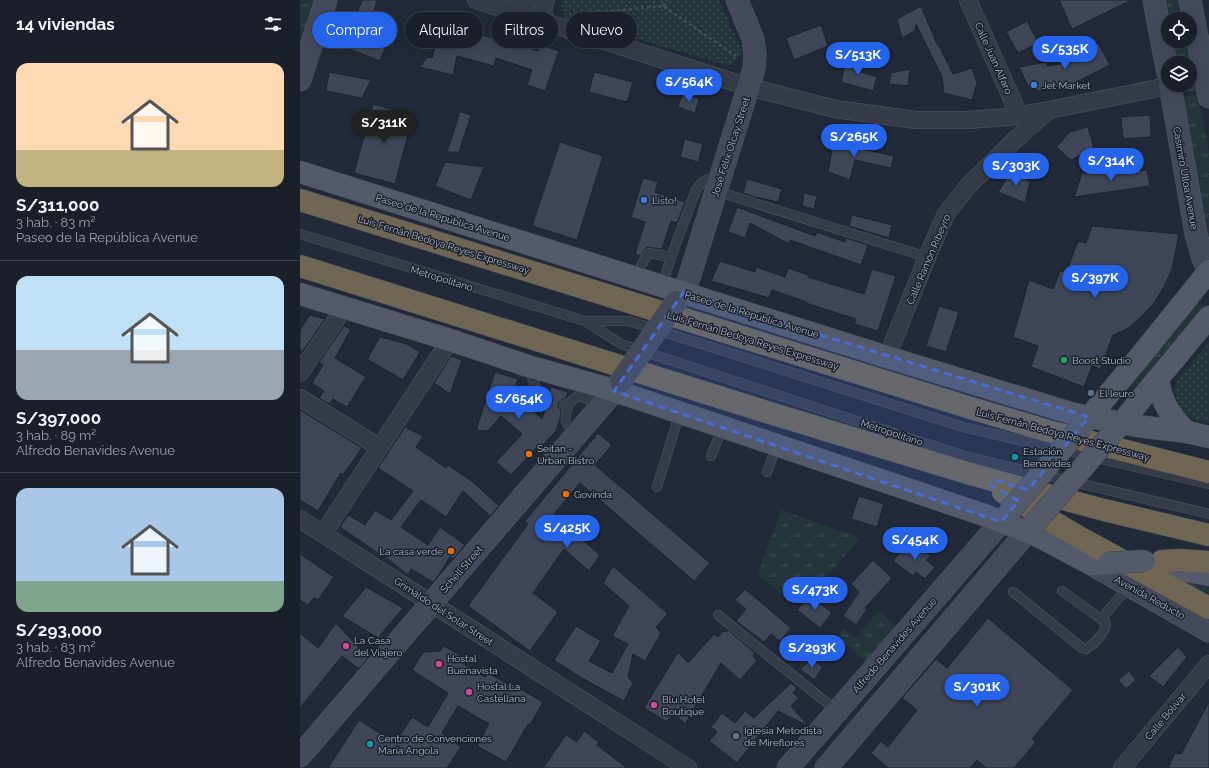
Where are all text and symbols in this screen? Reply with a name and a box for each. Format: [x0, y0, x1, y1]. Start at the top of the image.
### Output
chip: Comprar [312, 12, 397, 48]
chip: Alquilar [405, 12, 483, 48]
chip: Filtros [491, 12, 558, 48]
chip: Nuevo [566, 12, 637, 48]
map controls [1161, 12, 1197, 92]
button: locate [1161, 12, 1197, 48]
icon: filters [262, 13, 284, 35]
text: 14 viviendas [16, 14, 115, 34]
street label: Calle Juan Alfaro [973, 21, 1014, 96]
pin: S/535K [1032, 36, 1098, 70]
text: S/535K [1042, 41, 1088, 56]
pin: S/513K [825, 42, 891, 76]
text: S/513K [835, 47, 881, 62]
button: layers [1161, 56, 1197, 92]
pin: S/564K [656, 69, 722, 103]
text: S/564K [665, 74, 713, 89]
marker: Jet Market [1029, 80, 1039, 90]
place label: Jet Market [1042, 80, 1091, 91]
icon: home [114, 89, 186, 161]
street label: José Félix Olcay Street [709, 95, 752, 198]
pin: S/311K [351, 110, 417, 144]
text: S/311K [361, 115, 407, 130]
pin: S/265K [821, 124, 887, 158]
street label: Casimiro Ulloa Avenue [1171, 126, 1200, 230]
text: S/265K [830, 129, 878, 144]
pin: S/314K [1078, 148, 1144, 182]
pin: S/303K [983, 153, 1049, 187]
text: S/314K [1088, 153, 1134, 168]
text: S/303K [992, 158, 1040, 173]
street label: Paseo de la República Avenue [374, 192, 511, 243]
text: S/311,000 [16, 195, 99, 215]
marker: Listo! [639, 195, 649, 205]
place label: Listo! [652, 195, 677, 206]
street label: Calle Ramón Ribeyro [904, 212, 952, 306]
street label: Luis Fernán Bedoya Reyes Expressway [357, 213, 532, 276]
text: 3 hab. · 83 m² [16, 215, 95, 230]
text: Paseo de la República Avenue [16, 230, 198, 245]
street label: Metropolitano [409, 264, 474, 293]
pin: S/397K [1062, 265, 1128, 299]
text: S/397K [1071, 270, 1119, 285]
street label: Paseo de la República Avenue [683, 289, 820, 340]
icon: home [114, 302, 186, 374]
street label: Luis Fernán Bedoya Reyes Expressway [666, 309, 841, 372]
marker: Boost Studio [1059, 355, 1069, 365]
place label: Boost Studio [1072, 355, 1131, 366]
pin: S/654K [486, 386, 552, 420]
marker: El leuro [1086, 388, 1096, 398]
place label: El leuro [1099, 388, 1134, 399]
text: S/654K [495, 391, 543, 406]
street label: Luis Fernán Bedoya Reyes Expressway [975, 406, 1151, 463]
text: S/397,000 [16, 408, 101, 428]
street label: Metropolitano [859, 417, 924, 448]
text: 3 hab. · 89 m² [16, 428, 96, 443]
text: Alfredo Benavides Avenue [16, 443, 175, 458]
place label: Seitan - Urban Bistro [537, 443, 594, 466]
place label: Estación Benavides [1023, 446, 1071, 469]
marker: Seitan - Urban Bistro [524, 449, 534, 459]
marker: Estación Benavides [1010, 452, 1020, 462]
marker: Govinda [561, 489, 571, 499]
place label: Govinda [574, 489, 612, 500]
icon: home [114, 514, 186, 586]
pin: S/425K [534, 515, 600, 549]
text: S/425K [544, 520, 590, 535]
pin: S/454K [882, 527, 948, 561]
text: S/454K [892, 532, 938, 547]
street label: Schell Street [438, 543, 485, 595]
place label: La casa verde [379, 546, 443, 557]
marker: La casa verde [446, 546, 456, 556]
street label: Avenida Reducto [1113, 574, 1187, 621]
street label: Grimaldo del Solar Street [392, 575, 496, 648]
pin: S/473K [782, 577, 848, 611]
text: S/473K [792, 582, 838, 597]
street label: Alfredo Benavides Avenue [850, 596, 939, 695]
text: S/293,000 [16, 620, 102, 640]
place label: La Casa del Viajero [354, 635, 403, 658]
pin: S/293K [779, 635, 845, 669]
text: 3 hab. · 83 m² [16, 640, 95, 655]
text: S/293K [788, 640, 836, 655]
marker: La Casa del Viajero [341, 641, 351, 651]
place label: Hostal Buenavista [447, 653, 498, 676]
text: Alfredo Benavides Avenue [16, 655, 175, 670]
marker: Hostal Buenavista [434, 659, 444, 669]
pin: S/301K [944, 674, 1010, 708]
text: S/301K [953, 679, 1001, 694]
place label: Hostal La Castellana [477, 681, 525, 704]
marker: Hostal La Castellana [464, 687, 474, 697]
street label: Calle Bolívar [1143, 690, 1188, 742]
place label: Blu Hotel Boutique [662, 694, 705, 717]
marker: Blu Hotel Boutique [649, 700, 659, 710]
place label: Iglesia Metodista de Mireflores [744, 725, 822, 748]
marker: Iglesia Metodista de Mireflores [731, 731, 741, 741]
place label: Centro de Convenciones María Angola [378, 733, 492, 756]
marker: Centro de Convenciones María Angola [365, 739, 375, 749]

